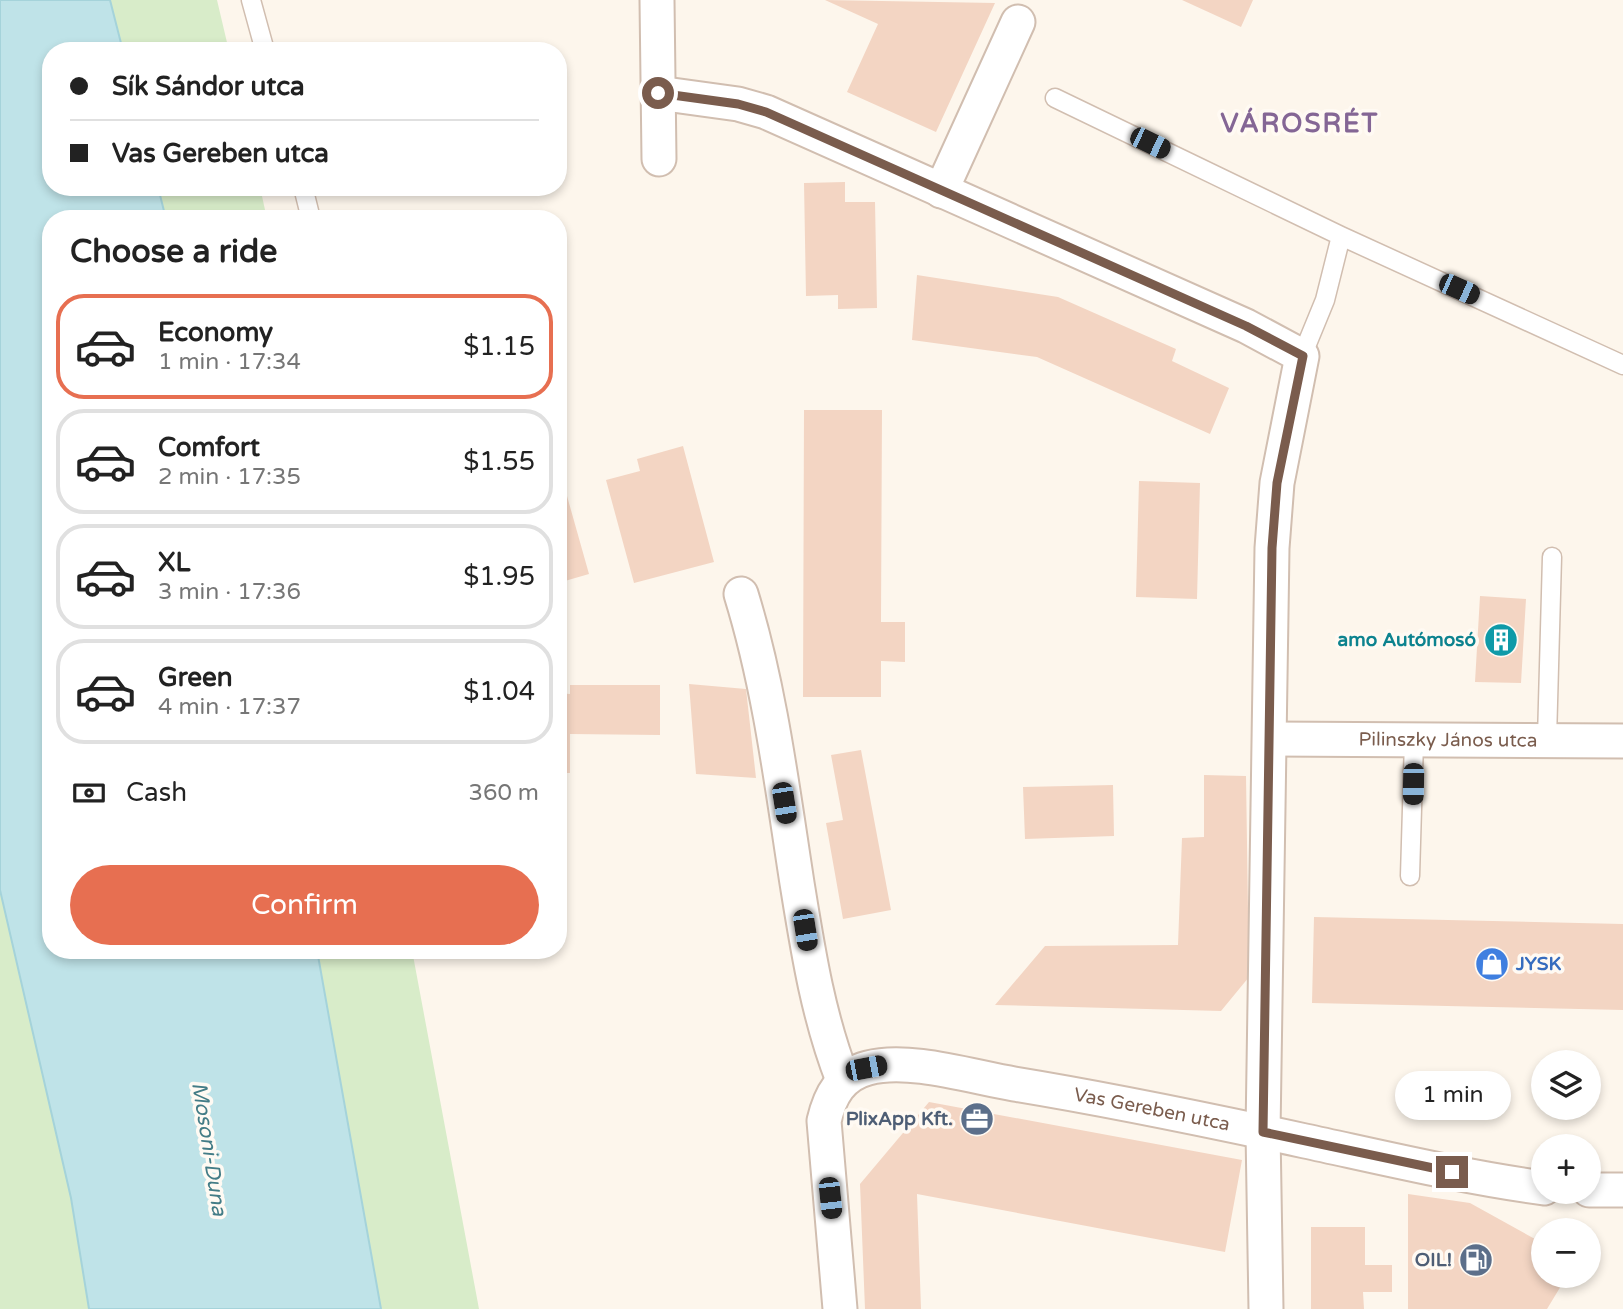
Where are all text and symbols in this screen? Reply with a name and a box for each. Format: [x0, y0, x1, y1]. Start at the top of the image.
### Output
text: Sík Sándor utca [112, 71, 305, 102]
route start [642, 77, 674, 109]
district label: VÁROSRÉT [1221, 107, 1379, 139]
car [1127, 124, 1174, 162]
text: Vas Gereben utca [112, 138, 329, 169]
text: Choose a ride [70, 233, 277, 271]
car [1436, 271, 1483, 307]
icon: car [74, 315, 137, 378]
text: Economy [158, 317, 273, 348]
text: $1.15 [463, 331, 535, 362]
text: 1 min · 17:34 [158, 348, 301, 376]
icon: car [74, 430, 137, 493]
text: Comfort [158, 432, 260, 463]
text: $1.55 [463, 446, 535, 477]
text: 2 min · 17:35 [158, 463, 301, 491]
icon: car [74, 545, 137, 608]
text: XL [158, 547, 190, 578]
text: $1.95 [463, 561, 535, 592]
text: 3 min · 17:36 [158, 578, 301, 606]
building icon: amo Autómosó [1482, 621, 1520, 659]
place label: amo Autómosó [1338, 629, 1476, 651]
icon: car [74, 660, 137, 723]
text: Green [158, 662, 233, 693]
text: $1.04 [463, 676, 535, 707]
text: 4 min · 17:37 [158, 693, 301, 721]
street label: Pilinszky János utca [1359, 728, 1537, 752]
car [1403, 763, 1424, 805]
icon: cash [70, 774, 108, 812]
text: Cash [126, 777, 187, 808]
text: 360 m [469, 779, 539, 807]
car [771, 781, 798, 825]
button: Confirm [70, 865, 539, 945]
car [792, 908, 819, 952]
shop icon: JYSK [1473, 945, 1511, 983]
place label: JYSK [1515, 953, 1562, 975]
map controls [1531, 1050, 1601, 1288]
button: layers [1531, 1050, 1601, 1120]
car [844, 1054, 889, 1082]
callout: 1 min [1394, 1070, 1510, 1120]
water label: Mosoni-Duna [186, 1080, 232, 1219]
text: 1 min [1422, 1081, 1484, 1109]
street label: Vas Gereben utca [1072, 1084, 1232, 1136]
office icon: PlixApp Kft. [958, 1100, 996, 1138]
place label: PlixApp Kft. [846, 1108, 953, 1131]
button: + [1531, 1134, 1601, 1204]
route end [1436, 1156, 1468, 1188]
car [818, 1176, 843, 1220]
button: − [1531, 1218, 1601, 1288]
fuel station icon: OIL! [1457, 1241, 1495, 1279]
place label: OIL! [1415, 1249, 1452, 1271]

